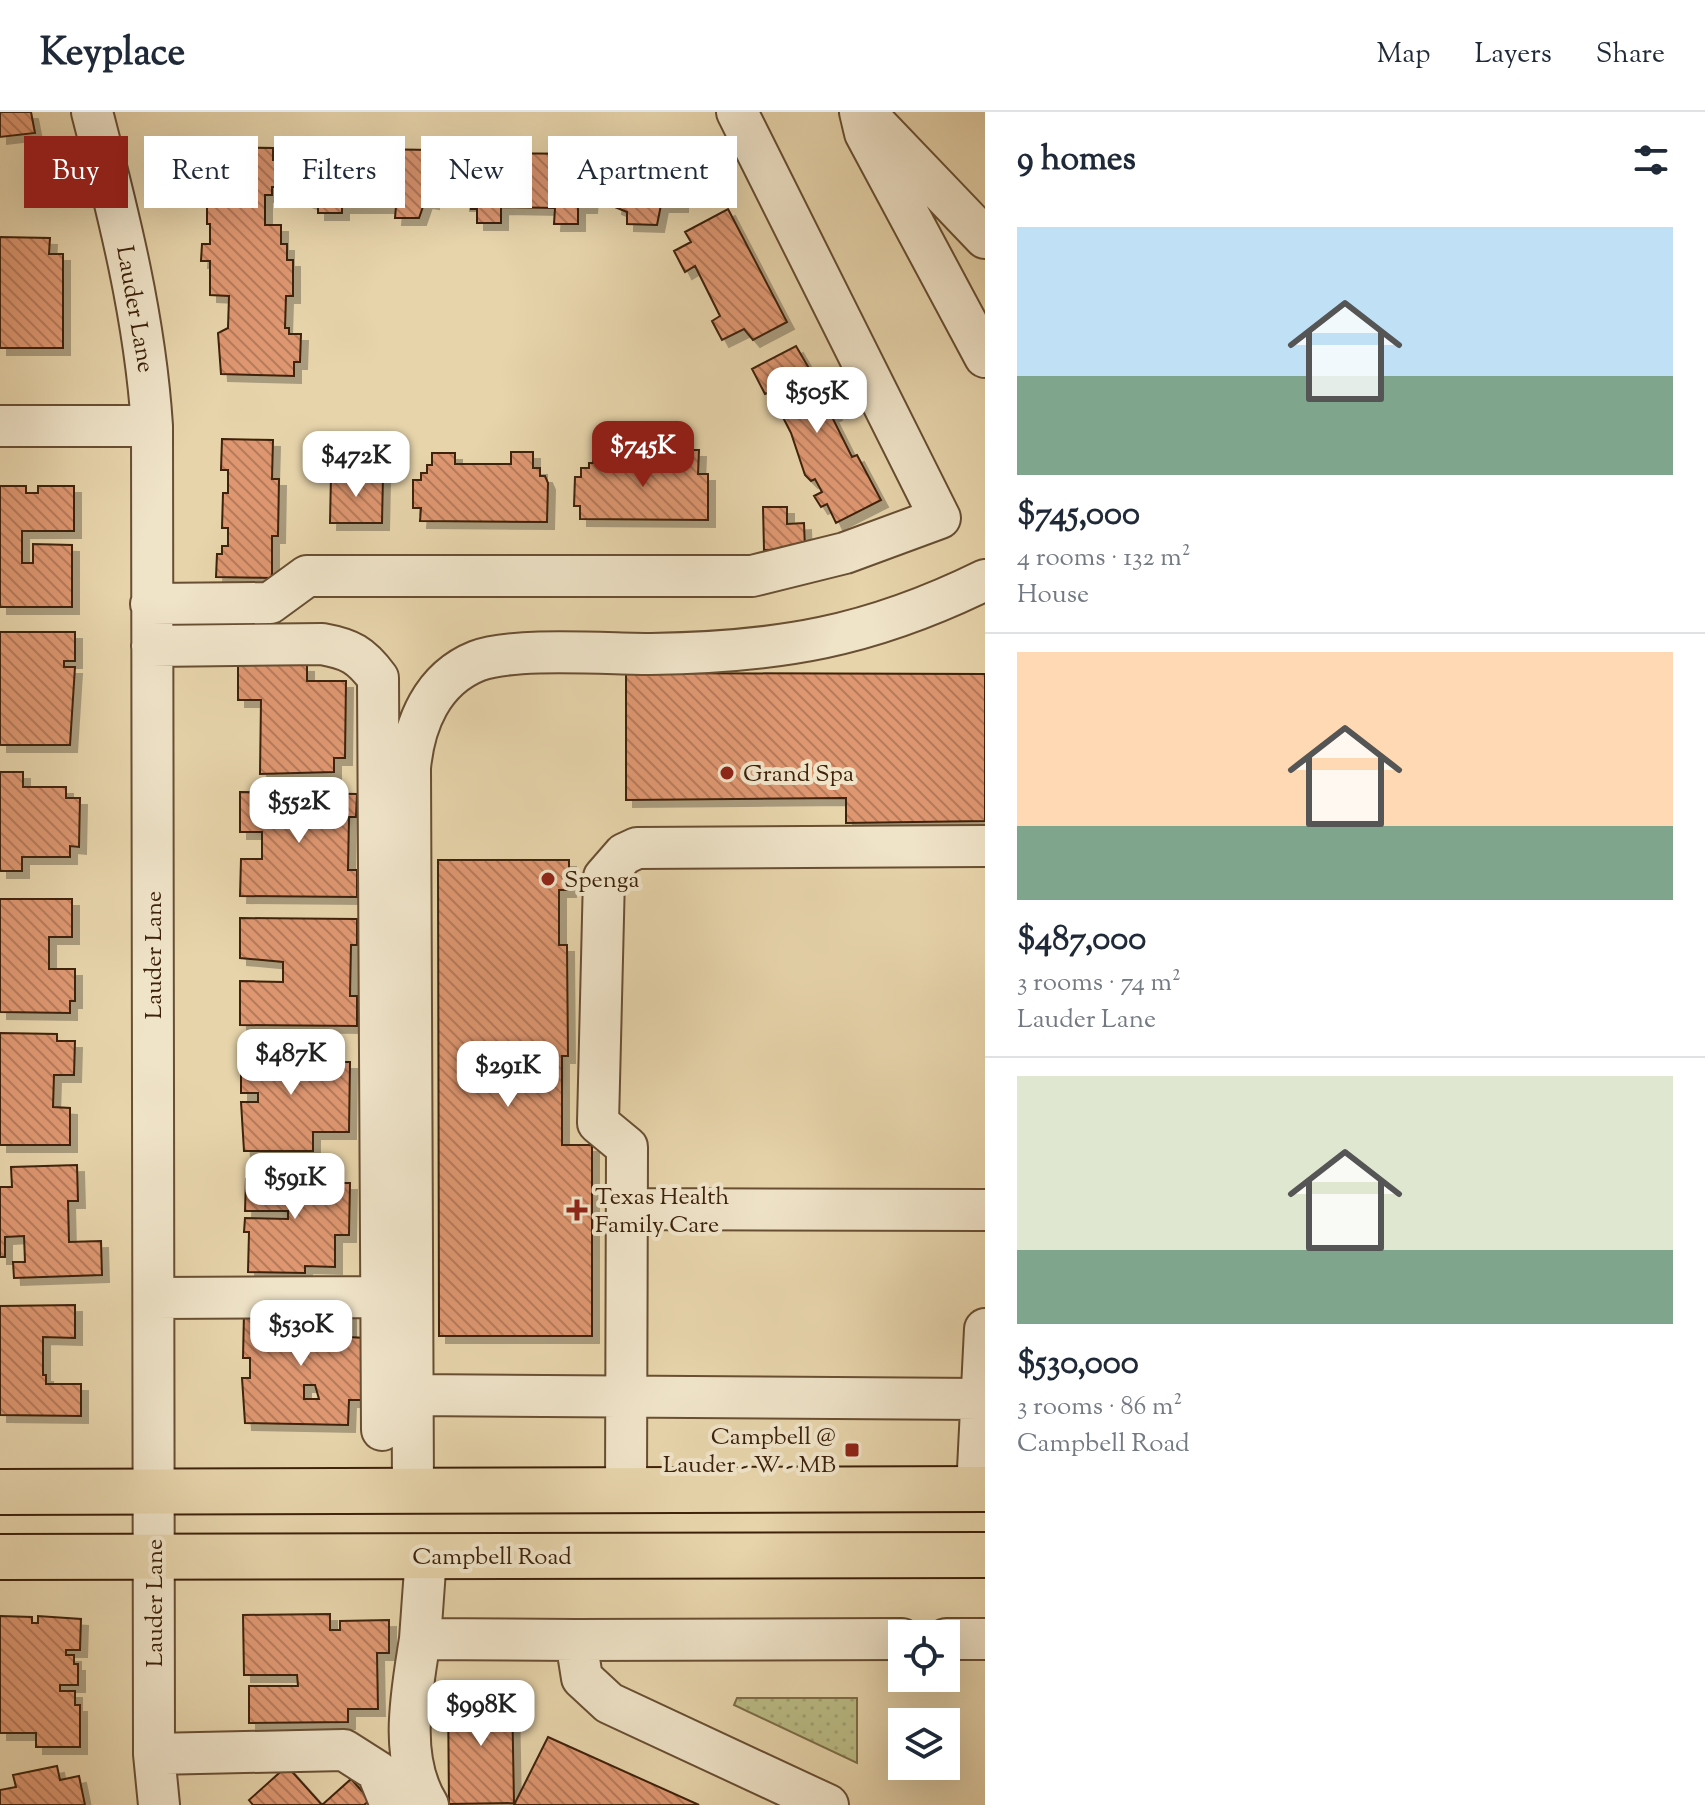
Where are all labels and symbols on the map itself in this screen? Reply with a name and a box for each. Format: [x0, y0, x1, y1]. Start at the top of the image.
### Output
street label: Lauder Lane [106, 243, 162, 375]
pin: $505K [761, 367, 873, 435]
pin: $745K [587, 421, 699, 489]
pin: $472K [300, 431, 412, 499]
place label: Grand Spa [743, 758, 854, 792]
marker: Grand Spa [718, 764, 736, 782]
pin: $552K [243, 777, 355, 845]
place label: Spenga [564, 864, 640, 898]
marker: Spenga [539, 870, 557, 888]
street label: Lauder Lane [138, 891, 172, 1019]
pin: $487K [235, 1029, 347, 1097]
pin: $291K [452, 1041, 564, 1109]
pin: $591K [239, 1153, 351, 1221]
place label: Texas Health Family Care [595, 1181, 729, 1243]
marker: Texas Health Family Care [566, 1199, 588, 1221]
pin: $530K [245, 1300, 357, 1368]
place label: Campbell @ Lauder - W - MB [663, 1421, 836, 1483]
marker: Campbell @ Lauder - W - MB [843, 1441, 861, 1459]
street label: Lauder Lane [139, 1539, 173, 1667]
street label: Campbell Road [412, 1541, 572, 1575]
pin: $998K [425, 1680, 537, 1748]

